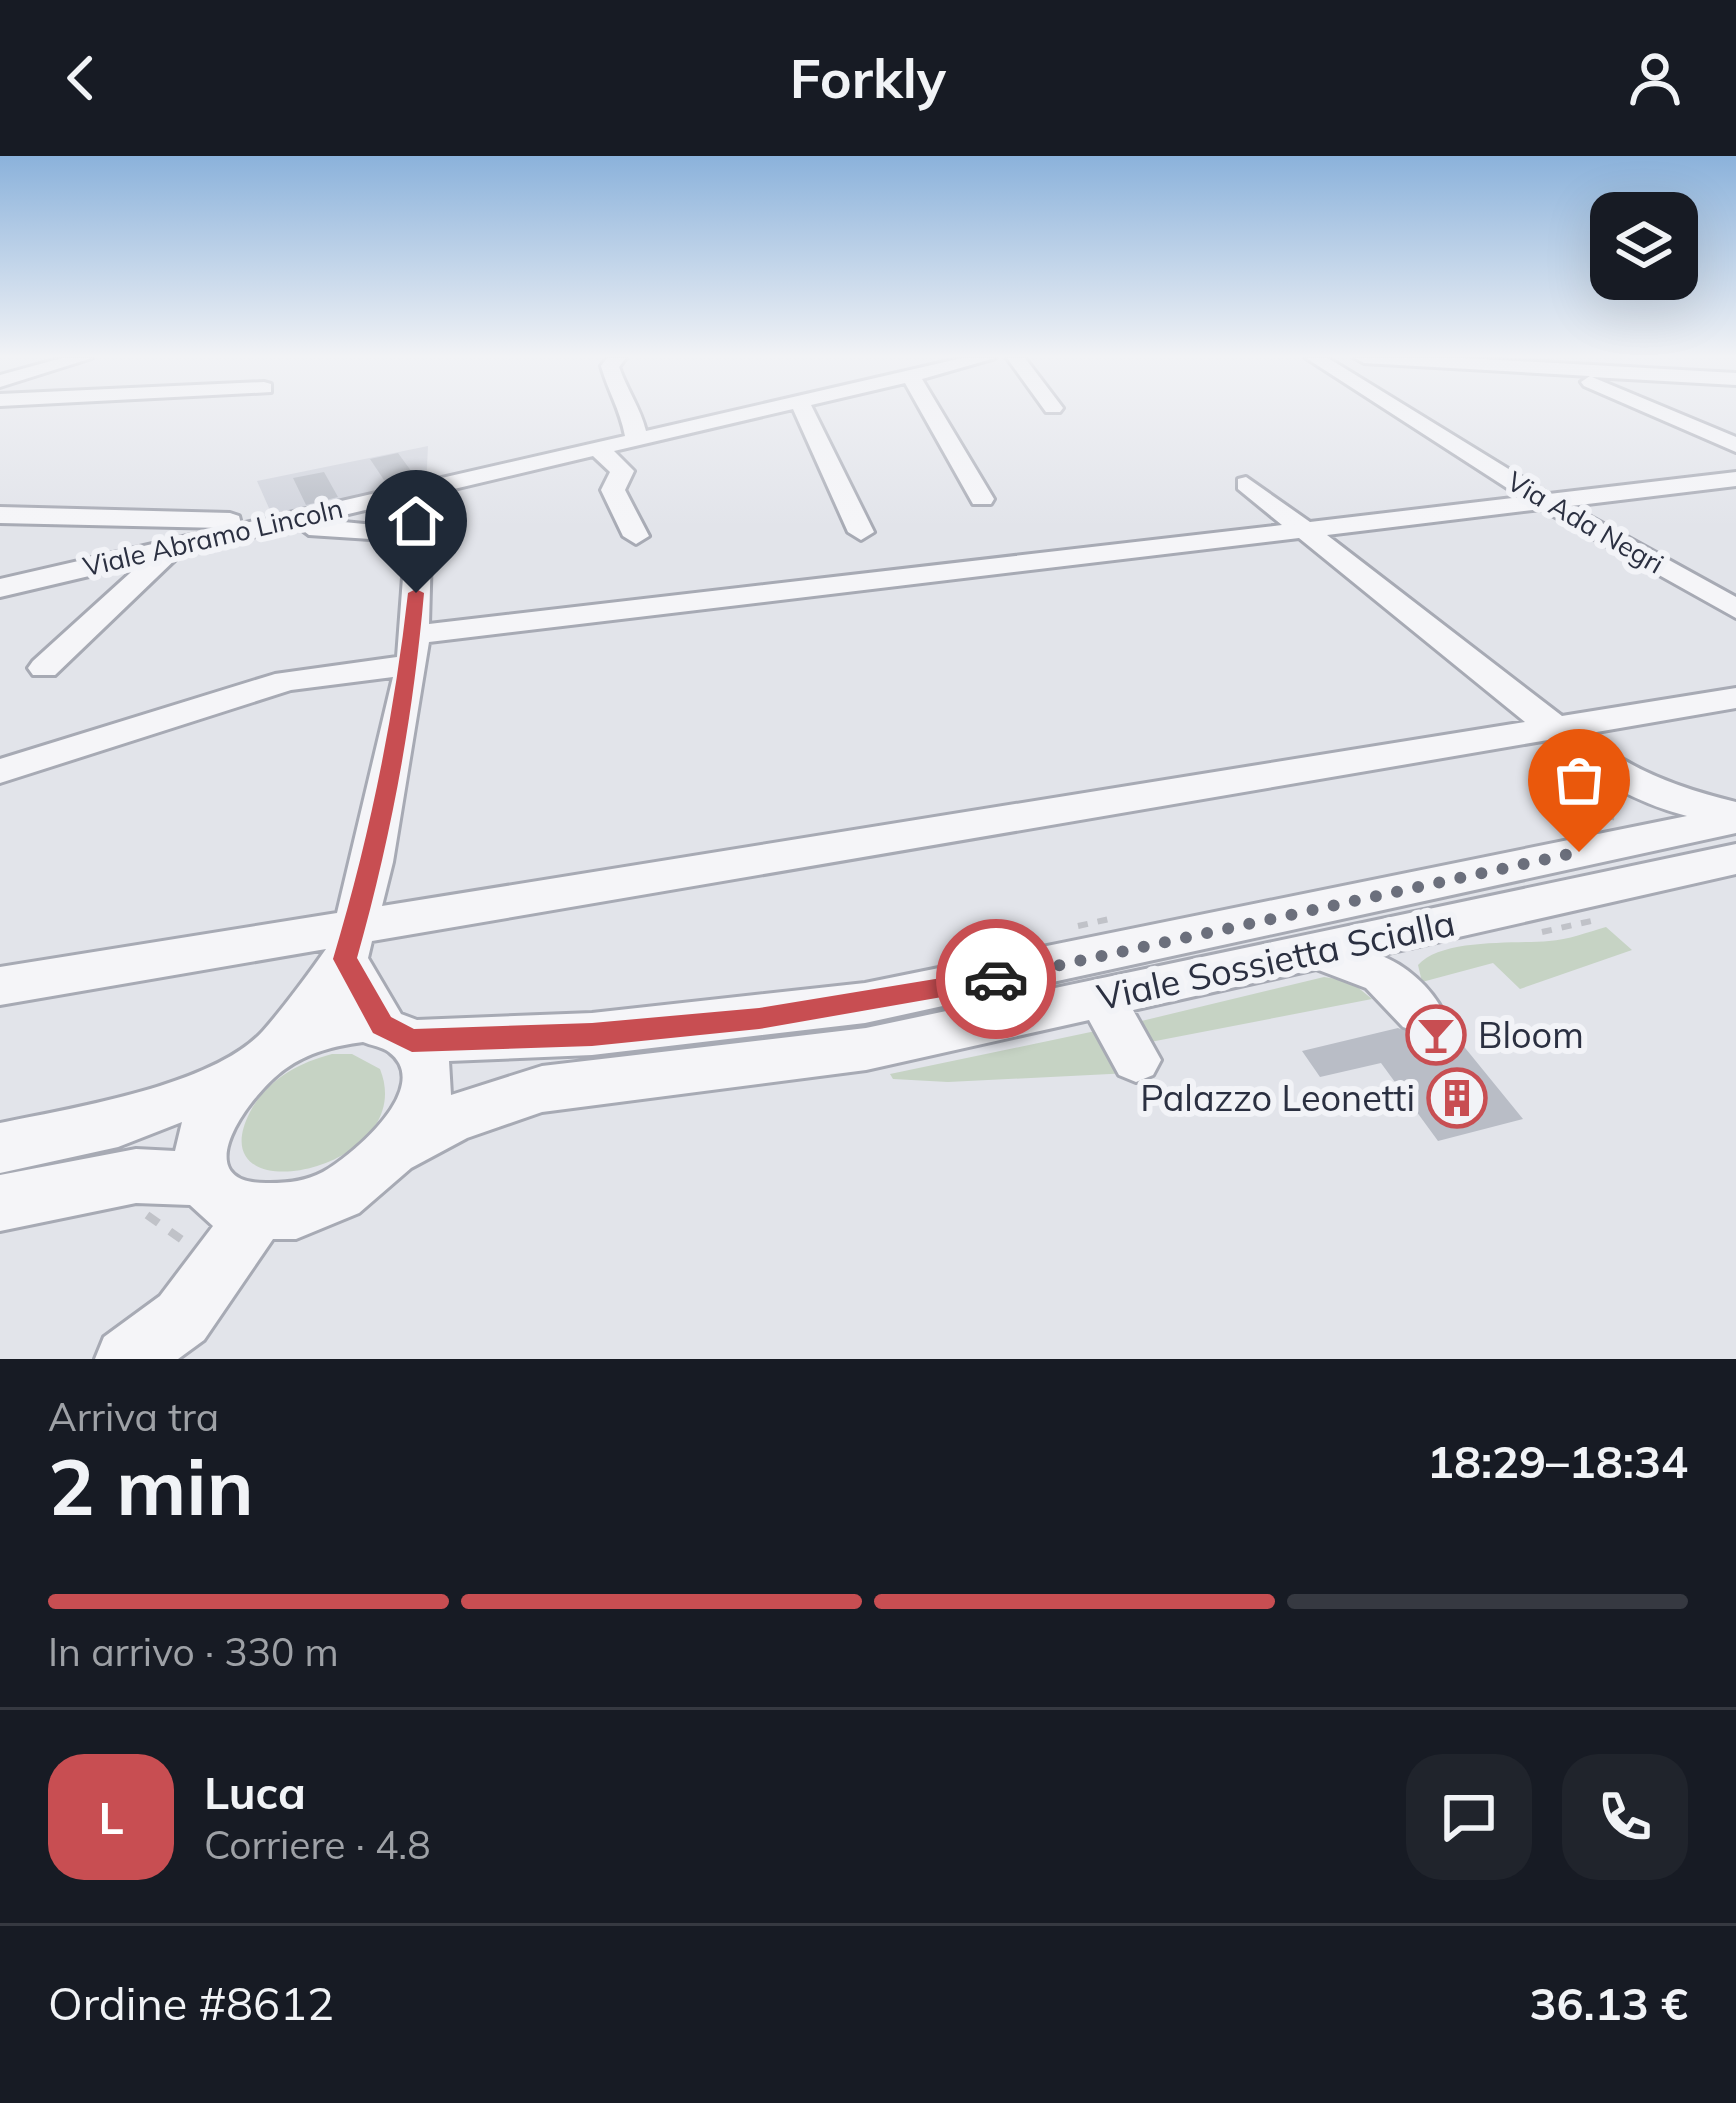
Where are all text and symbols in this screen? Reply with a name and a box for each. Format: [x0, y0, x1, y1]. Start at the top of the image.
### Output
text: Forkly [790, 44, 946, 112]
icon: back [48, 45, 114, 111]
icon: person [1622, 45, 1688, 111]
map controls [1590, 192, 1698, 300]
button: layers [1590, 192, 1698, 300]
street label: Via Ada Negri [1501, 464, 1670, 581]
pin [365, 470, 467, 593]
icon: home [383, 488, 449, 554]
street label: Viale Abramo Lincoln [80, 491, 346, 583]
pin [1528, 729, 1630, 852]
icon: bag [1546, 747, 1612, 813]
street label: Viale Sossietta Scialla [1093, 900, 1459, 1019]
courier [936, 919, 1056, 1039]
icon: car [963, 946, 1029, 1012]
bar icon: Bloom [1405, 1004, 1467, 1066]
place label: Bloom [1478, 1012, 1584, 1057]
building icon: Palazzo Leonetti [1426, 1067, 1488, 1129]
place label: Palazzo Leonetti [1140, 1075, 1415, 1120]
text: Arriva tra [48, 1392, 219, 1441]
text: 18:29–18:34 [1427, 1433, 1688, 1489]
text: 2 min [48, 1437, 254, 1535]
text: In arrivo · 330 m [48, 1627, 339, 1676]
button: chat [1406, 1754, 1532, 1880]
button: phone [1562, 1754, 1688, 1880]
text: Luca [204, 1764, 306, 1820]
text: L [98, 1789, 124, 1845]
text: Corriere · 4.8 [204, 1820, 431, 1869]
text: Ordine #8612 [48, 1975, 334, 2031]
text: 36.13 € [1530, 1975, 1688, 2031]

